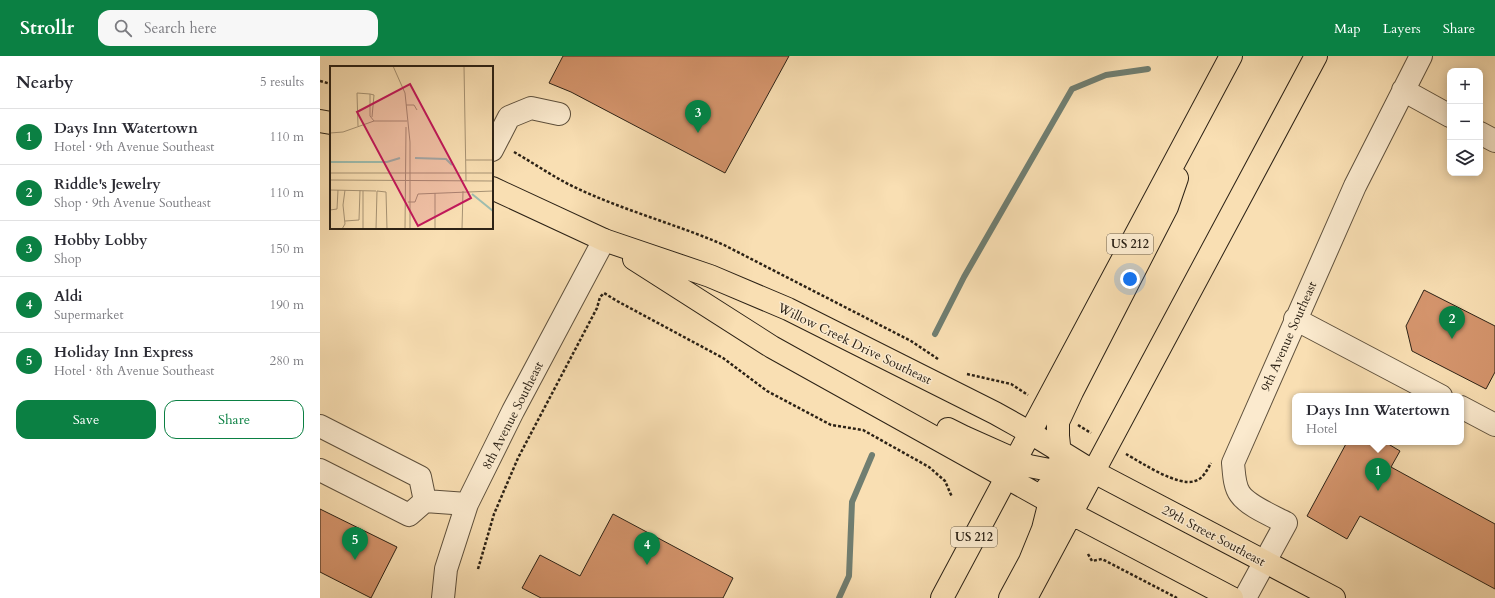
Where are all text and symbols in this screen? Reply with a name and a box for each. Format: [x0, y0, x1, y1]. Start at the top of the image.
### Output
search box [98, 10, 378, 46]
text: Strollr [20, 15, 74, 41]
icon: search [112, 17, 134, 39]
text: Search here [144, 18, 217, 38]
text: Map [1334, 19, 1361, 38]
text: Layers [1383, 19, 1421, 38]
text: Share [1443, 19, 1475, 38]
inset map [330, 66, 493, 229]
map controls [1447, 68, 1483, 176]
button: + [1447, 68, 1483, 104]
text: Nearby [16, 71, 73, 94]
text: 5 results [260, 73, 304, 91]
pin: 3 [685, 100, 711, 133]
button: − [1447, 104, 1483, 140]
text: Days Inn Watertown [54, 118, 198, 138]
text: 1 [26, 128, 32, 146]
text: 110 m [270, 128, 304, 146]
text: Hotel · 9th Avenue Southeast [54, 138, 214, 156]
button: layers [1447, 140, 1483, 176]
text: Riddle's Jewelry [54, 174, 161, 194]
text: 2 [26, 184, 32, 202]
text: 110 m [270, 184, 304, 202]
text: Shop · 9th Avenue Southeast [54, 194, 211, 212]
text: Hobby Lobby [54, 230, 147, 250]
road number: US 212 [1107, 234, 1153, 254]
text: 3 [26, 240, 32, 258]
text: 150 m [270, 240, 304, 258]
text: Shop [54, 250, 82, 268]
your location [1120, 269, 1140, 289]
street label: 9th Avenue Southeast [1257, 278, 1321, 394]
text: Aldi [54, 286, 83, 306]
text: 4 [26, 296, 32, 314]
text: 190 m [270, 296, 304, 314]
street label: Willow Creek Drive Southeast [774, 298, 935, 389]
text: Supermarket [54, 306, 124, 324]
pin: 2 [1439, 306, 1465, 339]
text: Holiday Inn Express [54, 342, 193, 362]
text: 5 [26, 352, 32, 370]
text: 280 m [270, 352, 304, 370]
street label: 8th Avenue Southeast [478, 358, 548, 473]
text: Hotel · 8th Avenue Southeast [54, 362, 214, 380]
popup [1292, 393, 1464, 445]
button: Save [16, 400, 156, 439]
button: Share [164, 400, 304, 439]
text: Days Inn Watertown [1306, 400, 1450, 420]
text: Hotel [1306, 420, 1337, 438]
pin: 1 [1365, 458, 1391, 491]
street label: 29th Street Southeast [1159, 501, 1268, 571]
pin: 5 [342, 527, 368, 560]
road number: US 212 [951, 527, 997, 547]
pin: 4 [634, 532, 660, 565]

